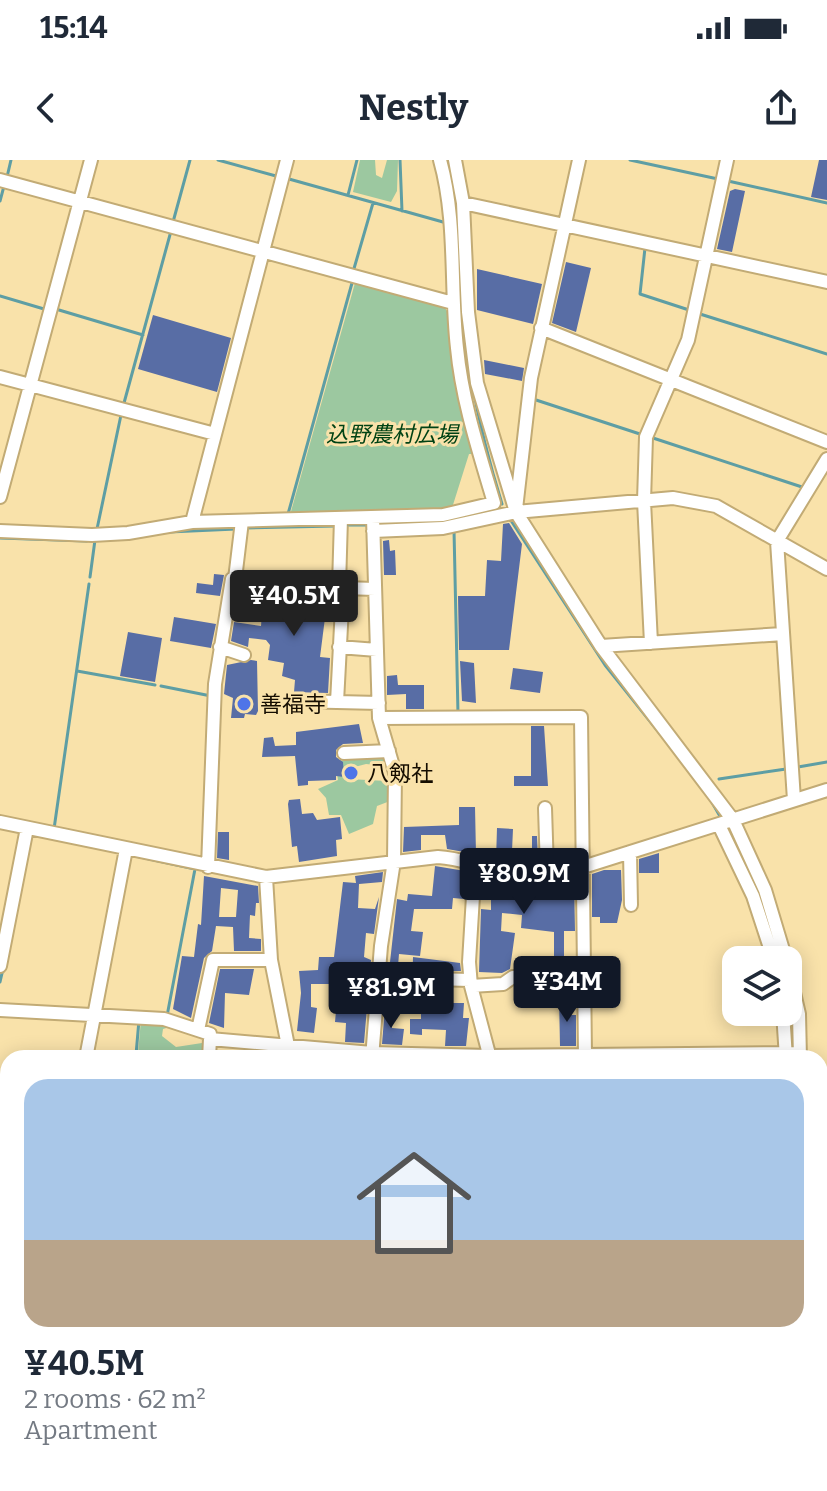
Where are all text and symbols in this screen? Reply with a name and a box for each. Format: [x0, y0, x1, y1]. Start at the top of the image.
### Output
text: 15:14 [40, 10, 108, 46]
icon: back [24, 86, 68, 130]
text: Nestly [359, 86, 468, 130]
icon: share [759, 86, 803, 130]
park label: 込野農村広場 [326, 421, 461, 448]
pin: ¥40.5M [229, 570, 359, 638]
text: ¥40.5M [248, 580, 340, 611]
place label: 善福寺 [260, 691, 326, 718]
marker: 善福寺 [235, 695, 253, 713]
place label: 八剱社 [367, 760, 433, 787]
marker: 八剱社 [342, 764, 360, 782]
pin: ¥80.9M [459, 848, 589, 916]
text: ¥80.9M [478, 858, 570, 889]
map controls [722, 946, 802, 1026]
button: layers [722, 946, 802, 1026]
pin: ¥34M [520, 956, 614, 1024]
pin: ¥81.9M [326, 962, 456, 1030]
text: ¥34M [532, 966, 602, 997]
text: ¥81.9M [347, 972, 435, 1003]
icon: home [342, 1131, 486, 1275]
text: ¥40.5M [24, 1343, 145, 1384]
text: 2 rooms · 62 m² [24, 1384, 206, 1415]
text: Apartment [24, 1415, 157, 1446]

